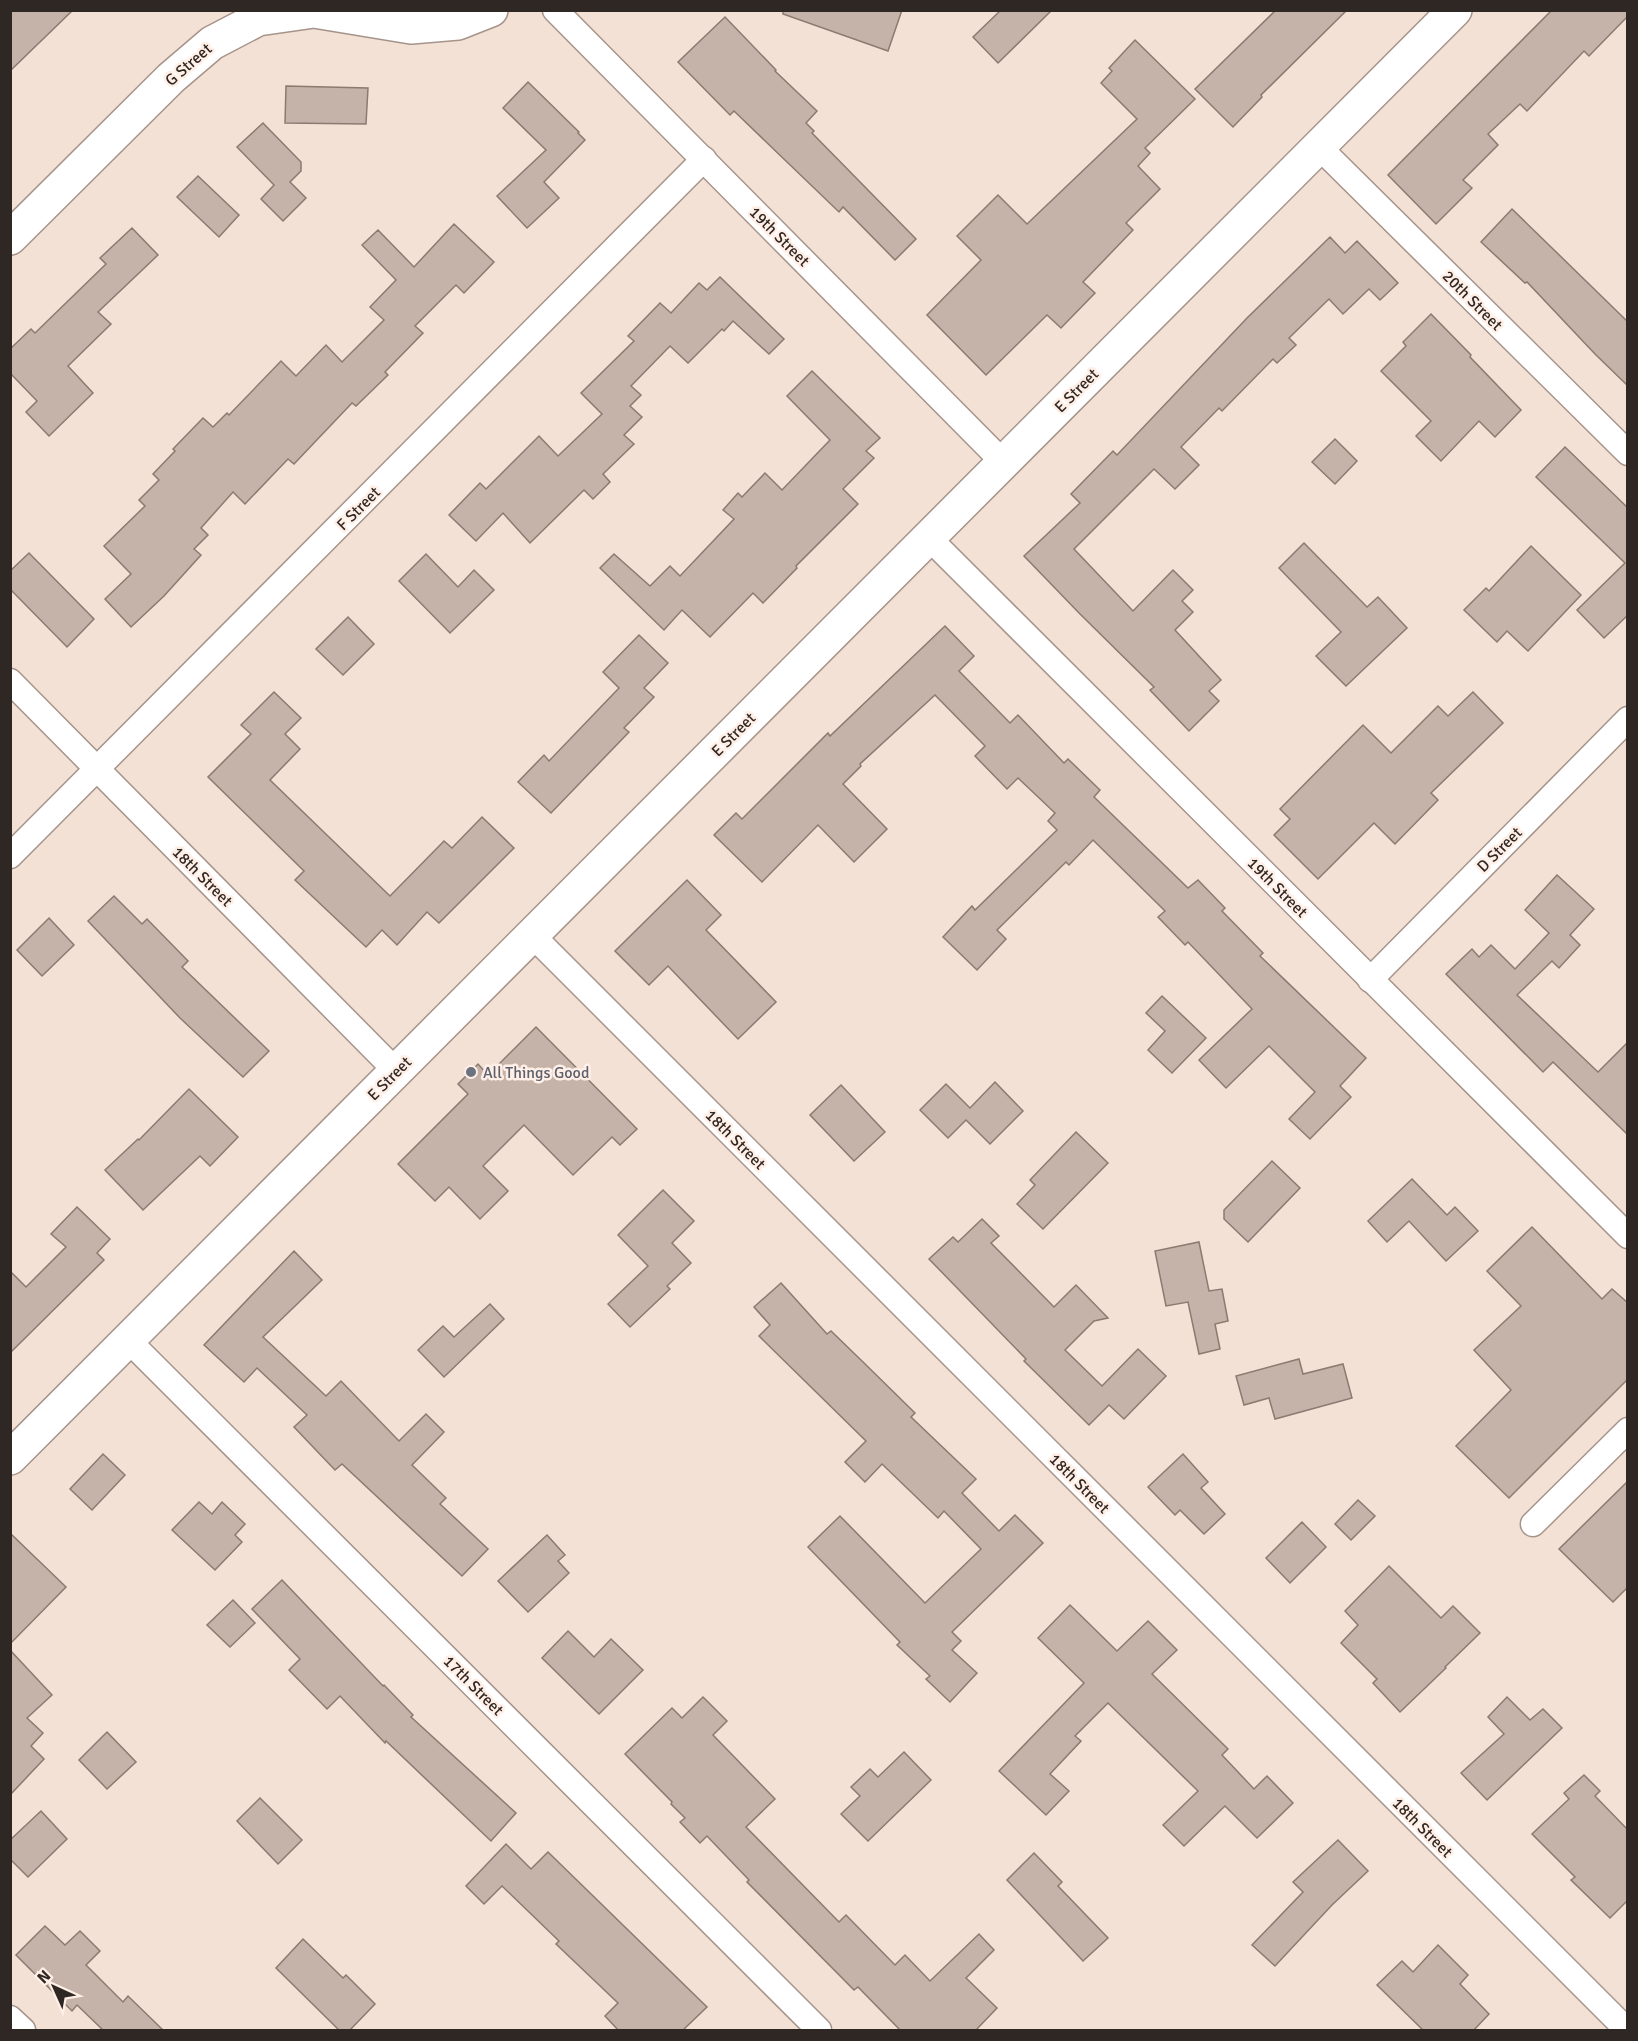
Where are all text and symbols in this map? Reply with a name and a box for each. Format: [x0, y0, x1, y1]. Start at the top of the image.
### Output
street label: G Street [161, 39, 216, 91]
street label: 19th Street [745, 202, 814, 271]
street label: 20th Street [1438, 266, 1507, 335]
street label: E Street [1050, 364, 1103, 417]
street label: F Street [333, 482, 385, 535]
street label: E Street [707, 708, 760, 761]
street label: D Street [1473, 823, 1527, 876]
street label: 18th Street [168, 842, 237, 911]
street label: 19th Street [1243, 853, 1312, 922]
street label: E Street [363, 1052, 416, 1105]
place label: All Things Good [483, 1063, 589, 1083]
marker: All Things Good [464, 1065, 478, 1079]
street label: 18th Street [701, 1105, 770, 1174]
street label: 18th Street [1045, 1449, 1114, 1518]
street label: 17th Street [439, 1651, 508, 1720]
street label: 18th Street [1388, 1793, 1457, 1862]
north arrow [24, 1957, 84, 2017]
text: N [33, 1966, 55, 1988]

